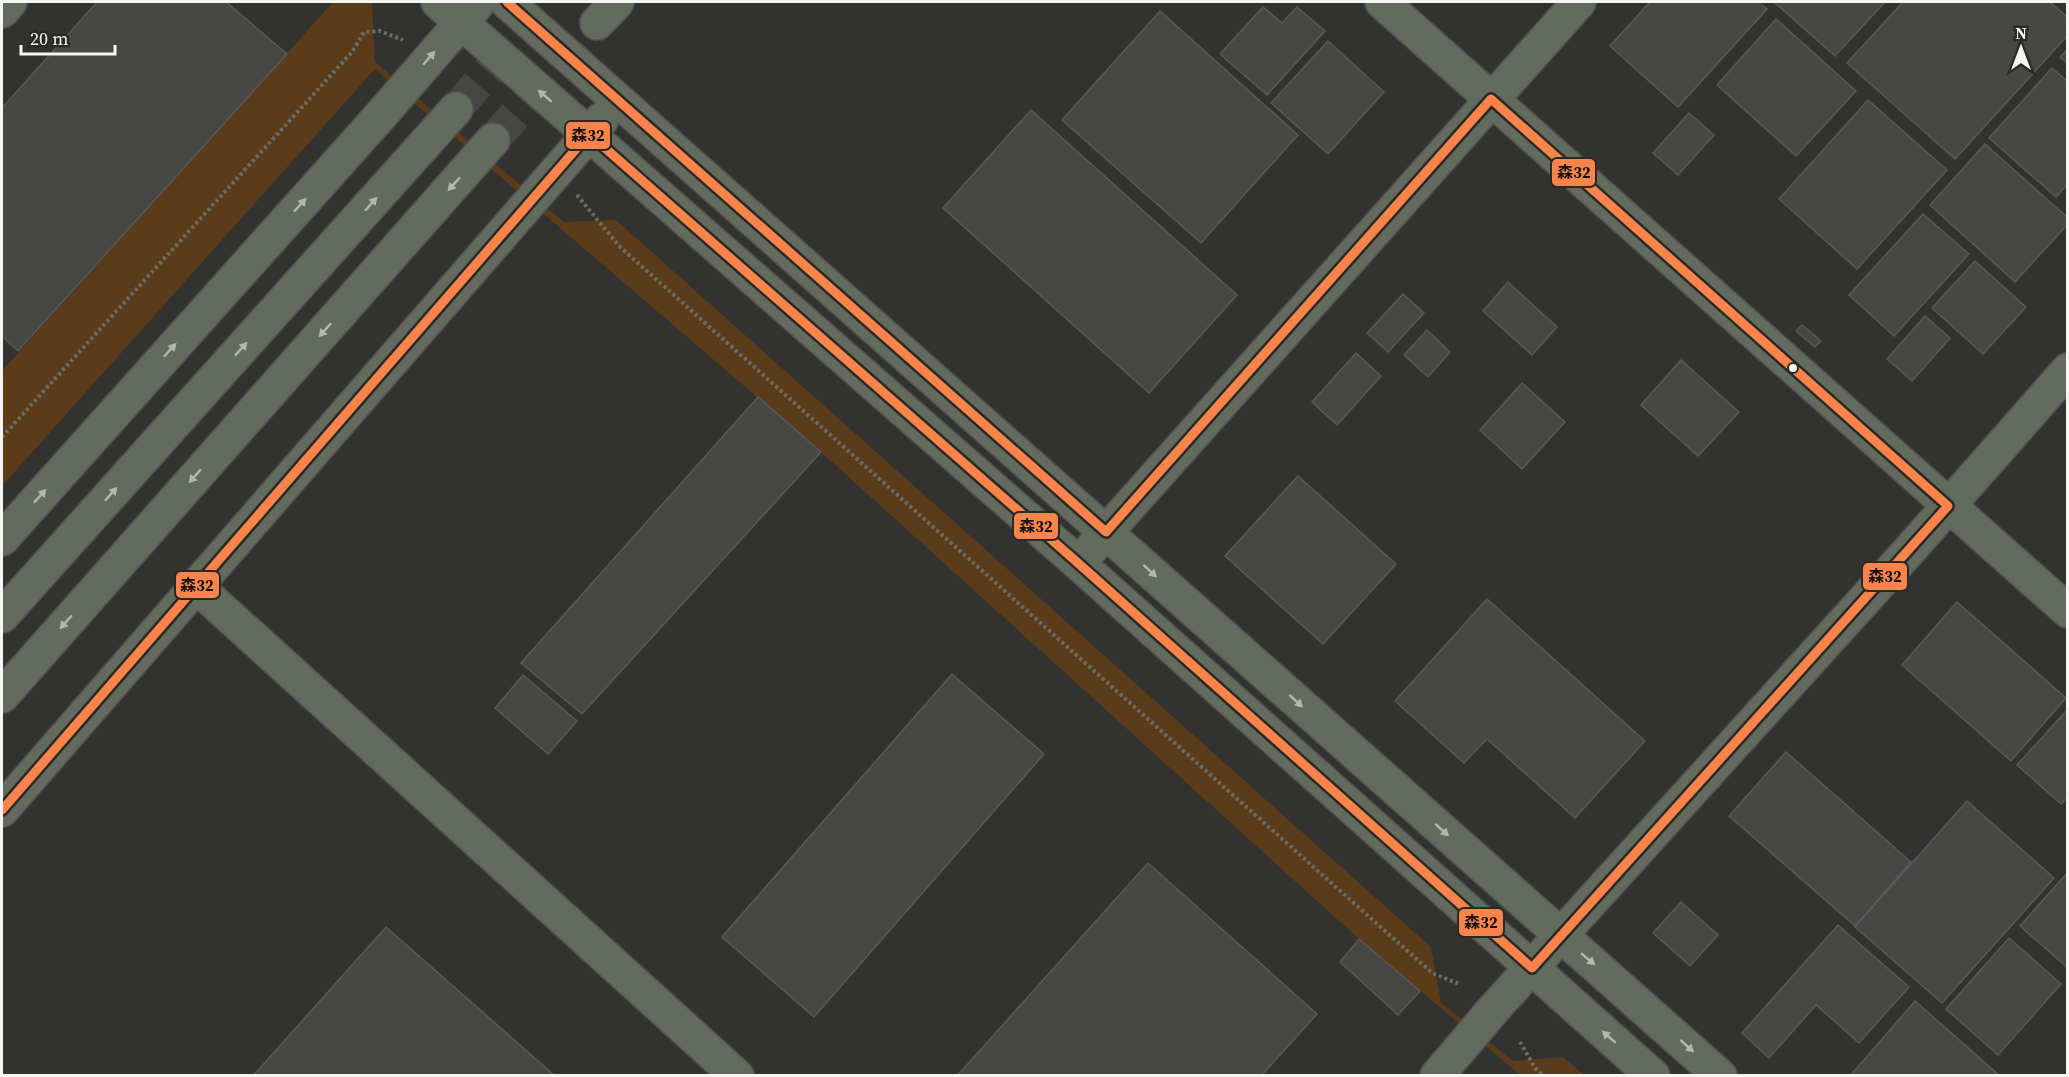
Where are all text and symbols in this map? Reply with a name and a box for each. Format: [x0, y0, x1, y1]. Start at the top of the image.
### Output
scale bar [21, 18, 116, 56]
north arrow [1991, 18, 2051, 78]
text: N [2015, 22, 2027, 44]
text: 20 m [30, 26, 68, 51]
one-way arrow [422, 51, 435, 66]
one-way arrow [538, 90, 553, 103]
line badge: 森32 [565, 121, 611, 150]
text: 森32 [571, 124, 605, 146]
line badge: 森32 [1551, 158, 1596, 187]
text: 森32 [1557, 161, 1591, 183]
one-way arrow [448, 176, 461, 191]
one-way arrow [364, 197, 377, 212]
one-way arrow [293, 198, 306, 213]
one-way arrow [319, 322, 332, 337]
one-way arrow [234, 342, 247, 357]
one-way arrow [163, 343, 176, 358]
unlabelled marker [1787, 362, 1799, 374]
one-way arrow [189, 468, 202, 483]
one-way arrow [104, 487, 118, 502]
one-way arrow [33, 488, 47, 503]
line badge: 森32 [1013, 512, 1059, 540]
text: 森32 [1019, 515, 1053, 537]
line badge: 森32 [1862, 562, 1908, 591]
one-way arrow [1142, 564, 1157, 577]
text: 森32 [1868, 565, 1902, 587]
line badge: 森32 [175, 571, 220, 599]
text: 森32 [180, 574, 214, 596]
one-way arrow [60, 614, 73, 630]
one-way arrow [1288, 694, 1303, 707]
one-way arrow [1434, 823, 1449, 837]
line badge: 森32 [1458, 908, 1504, 937]
text: 森32 [1464, 911, 1498, 933]
one-way arrow [1580, 952, 1596, 965]
one-way arrow [1602, 1031, 1617, 1044]
one-way arrow [1680, 1039, 1695, 1053]

